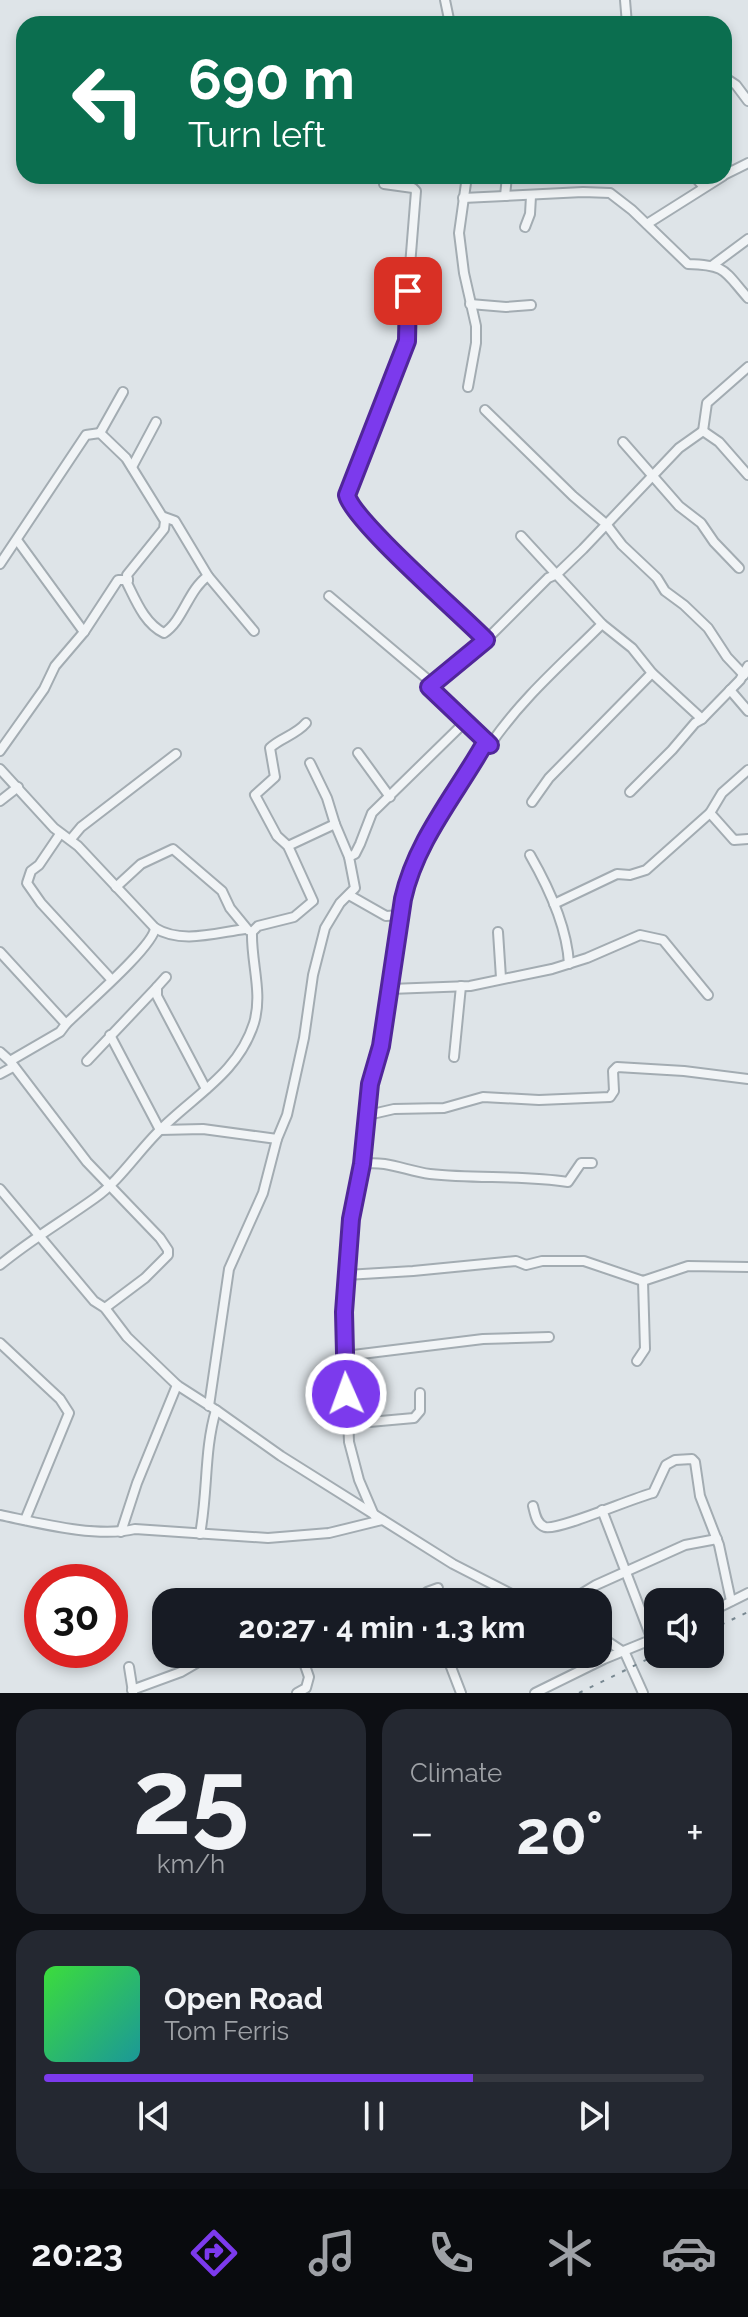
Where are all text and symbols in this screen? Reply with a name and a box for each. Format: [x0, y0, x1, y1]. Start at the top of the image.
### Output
text: 690 m [188, 46, 355, 112]
icon: left [56, 48, 160, 152]
text: Turn left [188, 113, 326, 155]
pin [374, 257, 442, 325]
icon: arrive [386, 269, 430, 313]
position arrow [304, 1352, 388, 1436]
speed limit sign: 30 [24, 1564, 128, 1668]
map controls [644, 1588, 724, 1668]
button: sound [644, 1588, 724, 1668]
text: 20:27 · 4 min · 1.3 km [238, 1610, 526, 1645]
text: 25 [133, 1736, 249, 1858]
text: Climate [410, 1758, 502, 1788]
text: 20° [516, 1798, 603, 1868]
text: − [410, 1807, 434, 1858]
text: + [686, 1807, 704, 1858]
text: km/h [157, 1849, 225, 1879]
text: Open Road [164, 1981, 323, 2016]
text: Tom Ferris [164, 2016, 289, 2046]
icon: previous [132, 2094, 176, 2138]
icon: pause [352, 2094, 396, 2138]
icon: next [572, 2094, 616, 2138]
icon: directions [186, 2225, 242, 2281]
icon: music [304, 2225, 360, 2281]
icon: phone [423, 2225, 479, 2281]
icon: climate [542, 2225, 598, 2281]
icon: car [661, 2225, 717, 2281]
text: 20:23 [31, 2232, 123, 2274]

